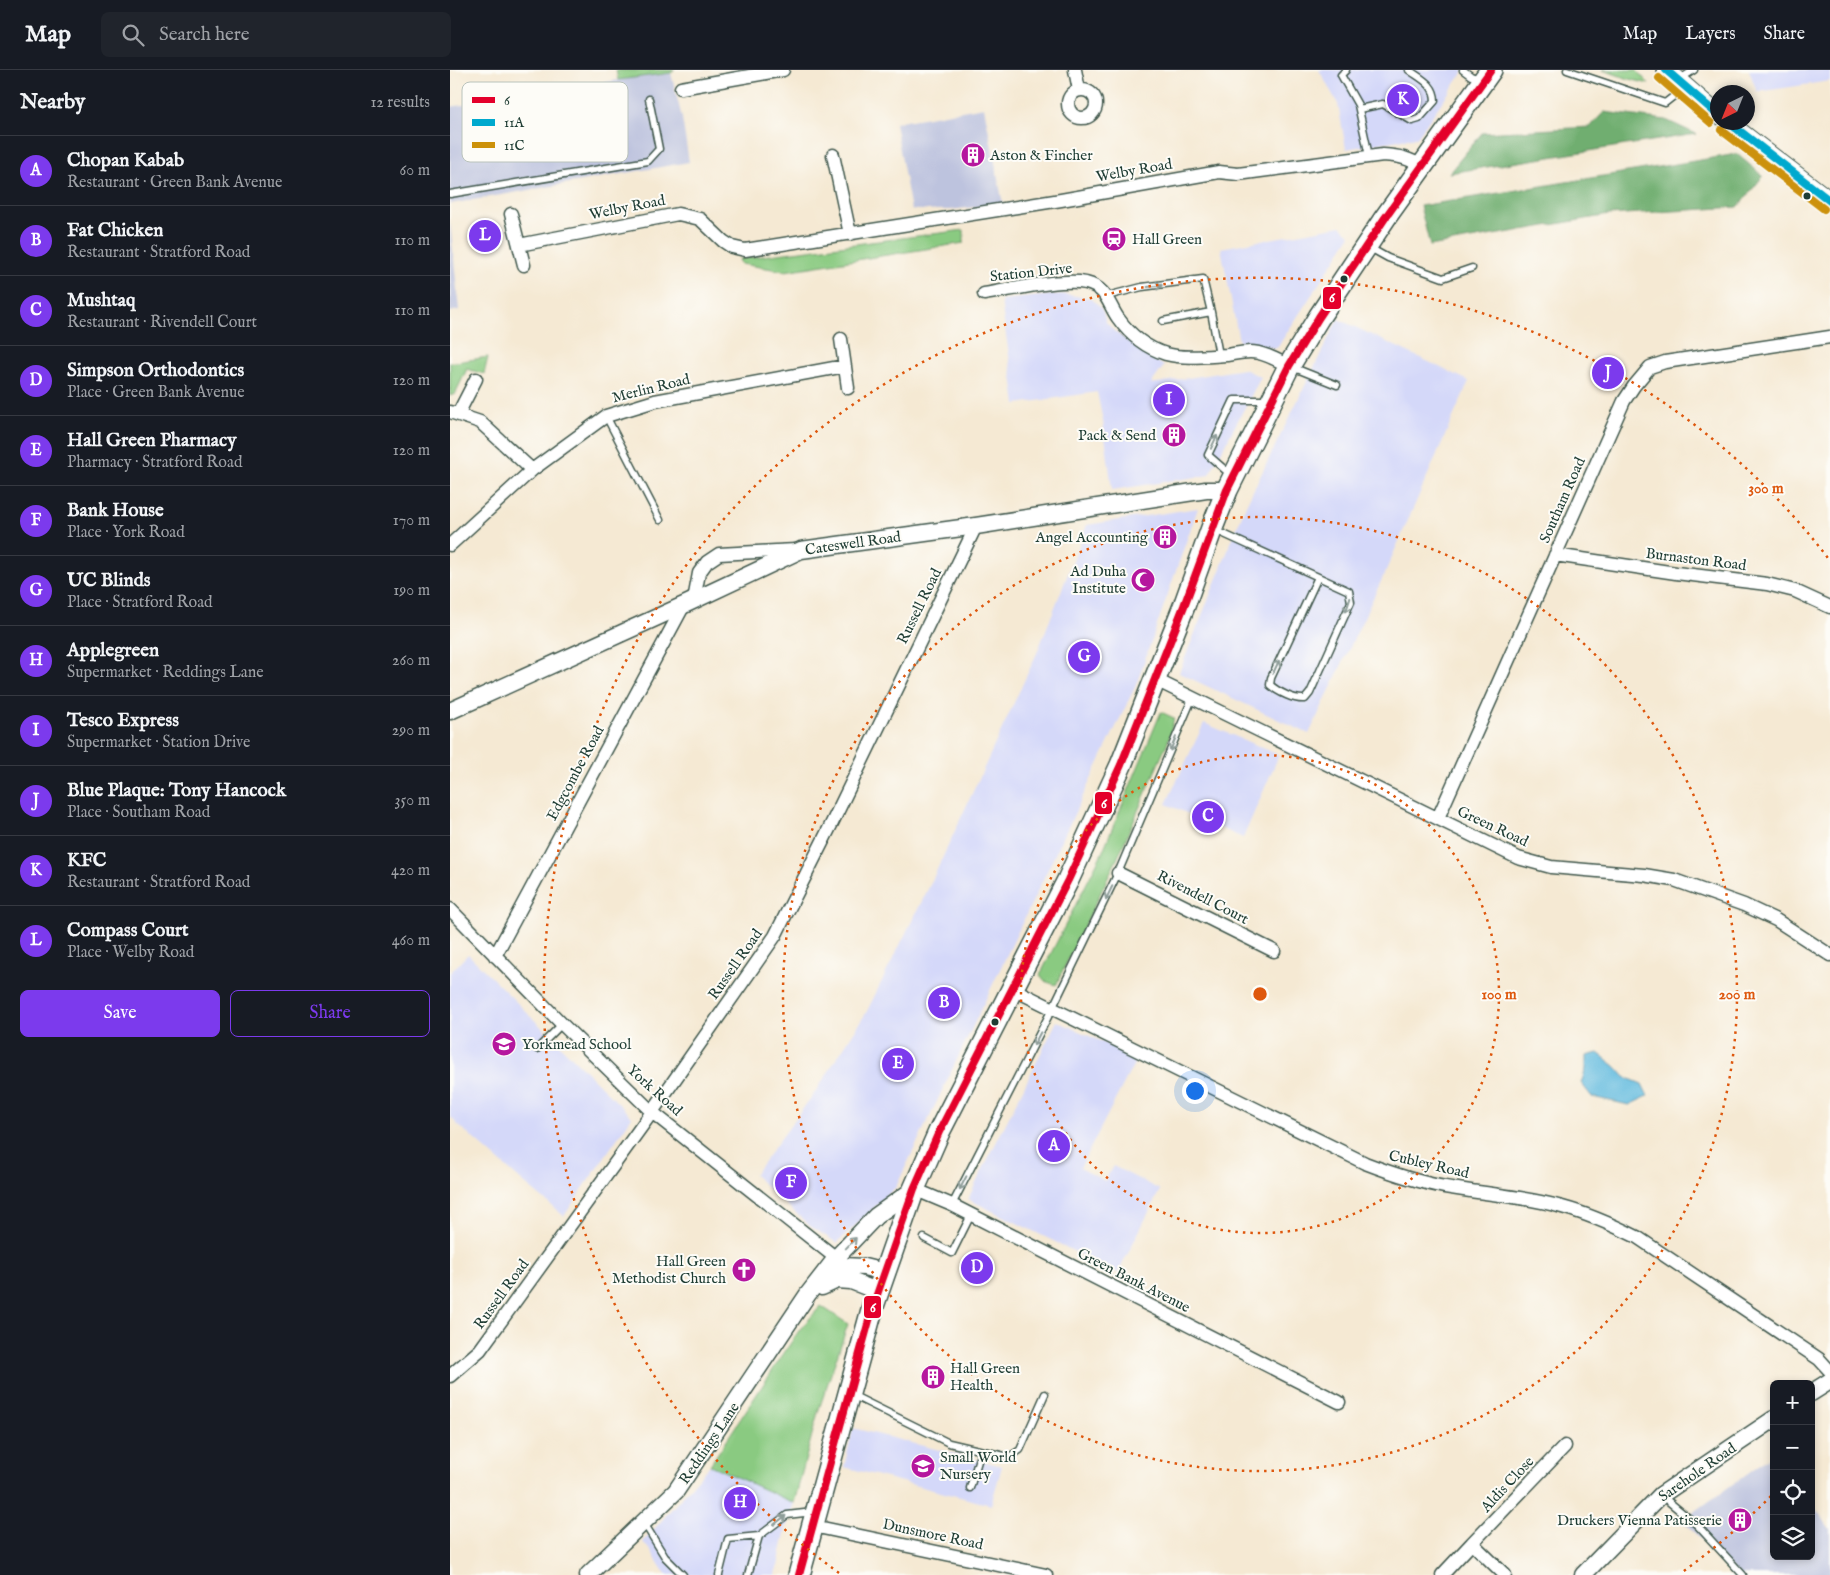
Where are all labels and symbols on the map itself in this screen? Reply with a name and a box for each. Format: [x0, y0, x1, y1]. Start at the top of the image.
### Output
pin: K [1387, 81, 1419, 119]
legend [462, 82, 628, 162]
north arrow [1710, 85, 1755, 130]
text: 6 [504, 92, 511, 110]
text: 11A [504, 114, 524, 132]
text: 11C [504, 137, 524, 155]
building icon: Aston & Fincher [960, 142, 986, 168]
place label: Aston & Fincher [989, 146, 1093, 165]
street label: Welby Road [1095, 154, 1175, 187]
street label: Welby Road [587, 191, 668, 224]
unlabelled marker [1802, 191, 1812, 201]
pin: L [469, 217, 501, 255]
station icon: Hall Green [1101, 226, 1127, 252]
place label: Hall Green [1132, 230, 1202, 249]
street label: Station Drive [989, 259, 1073, 286]
unlabelled marker [1339, 274, 1349, 284]
one-way arrow [1146, 281, 1162, 291]
line badge: 6 [1322, 286, 1342, 310]
text: 6 [1329, 289, 1336, 307]
pin: J [1592, 354, 1624, 392]
street label: Merlin Road [610, 369, 693, 407]
pin: I [1153, 381, 1185, 419]
building icon: Pack & Send [1161, 422, 1187, 448]
place label: Pack & Send [1078, 426, 1157, 445]
one-way arrow [1209, 434, 1219, 449]
street label: Southam Road [1535, 453, 1590, 546]
text: 300 m [1748, 479, 1784, 498]
building icon: Angel Accounting [1152, 524, 1178, 550]
street label: Cateswell Road [804, 527, 903, 560]
place label: Angel Accounting [1034, 528, 1149, 547]
street label: Burnaston Road [1645, 544, 1748, 575]
place label: Ad Duha Institute [1069, 562, 1127, 598]
street label: Russell Road [893, 564, 946, 647]
mosque icon: Ad Duha Institute [1130, 567, 1156, 593]
one-way arrow [1343, 596, 1353, 612]
pin: G [1068, 638, 1100, 676]
one-way arrow [1271, 660, 1281, 675]
street label: Edgcombe Road [542, 722, 609, 824]
one-way arrow [1168, 736, 1177, 751]
line badge: 6 [1094, 791, 1113, 815]
text: 6 [1101, 795, 1108, 813]
pin: C [1192, 798, 1224, 836]
street label: Green Road [1454, 802, 1532, 852]
street label: Rivendell Court [1154, 866, 1252, 929]
one-way arrow [1103, 885, 1113, 900]
street label: Russell Road [704, 924, 767, 1003]
pin: B [928, 984, 960, 1022]
centre of rings [1251, 985, 1269, 1003]
text: 100 m [1481, 985, 1517, 1004]
text: 200 m [1719, 985, 1756, 1004]
unlabelled marker [990, 1017, 1000, 1027]
school or university icon: Yorkmead School [491, 1031, 517, 1057]
one-way arrow [1032, 1031, 1041, 1046]
place label: Yorkmead School [522, 1035, 632, 1054]
pin: E [882, 1045, 914, 1083]
street label: York Road [623, 1061, 687, 1121]
your location [1182, 1078, 1208, 1104]
pin: A [1038, 1127, 1070, 1165]
street label: Cubley Road [1387, 1146, 1472, 1183]
pin: F [775, 1164, 807, 1202]
one-way arrow [958, 1176, 968, 1191]
one-way arrow [844, 1237, 856, 1249]
street label: Green Bank Avenue [1074, 1244, 1193, 1317]
pin: D [961, 1249, 993, 1287]
place label: Hall Green Methodist Church [612, 1252, 726, 1288]
street label: Russell Road [470, 1255, 534, 1333]
church icon: Hall Green Methodist Church [731, 1257, 757, 1283]
line badge: 6 [863, 1295, 882, 1319]
text: 6 [870, 1299, 877, 1317]
place label: Hall Green Health [950, 1359, 1020, 1395]
building icon: Hall Green Health [920, 1364, 946, 1390]
street label: Reddings Lane [675, 1399, 744, 1488]
street label: Sarehole Road [1655, 1438, 1741, 1506]
place label: Small World Nursery [940, 1448, 1017, 1484]
street label: Aldis Close [1476, 1452, 1538, 1517]
school or university icon: Small World Nursery [910, 1453, 936, 1479]
pin: H [724, 1484, 756, 1522]
building icon: Druckers Vienna Patisserie [1727, 1507, 1753, 1533]
place label: Druckers Vienna Patisserie [1557, 1511, 1722, 1530]
one-way arrow [773, 1515, 786, 1526]
street label: Dunsmore Road [881, 1515, 986, 1555]

